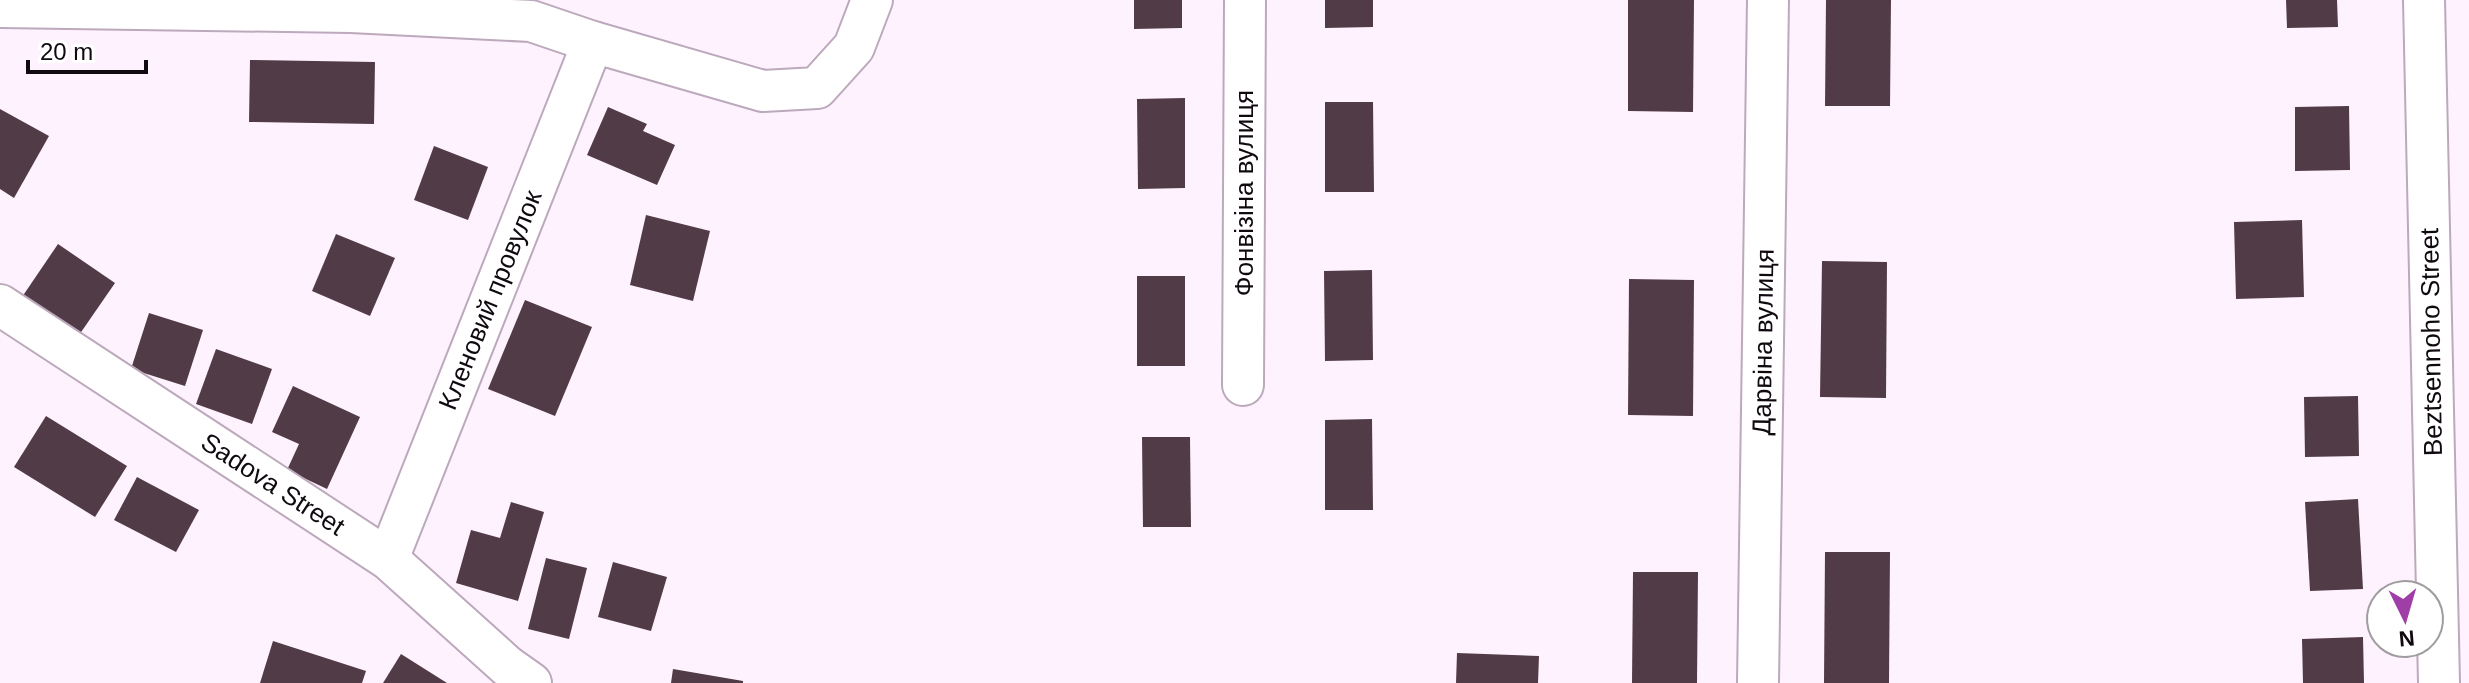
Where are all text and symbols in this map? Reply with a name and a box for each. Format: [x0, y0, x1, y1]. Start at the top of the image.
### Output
scale bar [28, 24, 146, 74]
text: 20 m [40, 38, 93, 65]
street label: Фонвізіна вулиця [1229, 90, 1259, 296]
street label: Кленовий провулок [432, 185, 548, 414]
street label: Beztsennoho Street [2414, 227, 2448, 456]
street label: Дарвіна вулиця [1746, 249, 1780, 435]
street label: Sadova Street [196, 427, 351, 542]
north arrow [2365, 579, 2445, 659]
text: N [2398, 625, 2416, 652]

